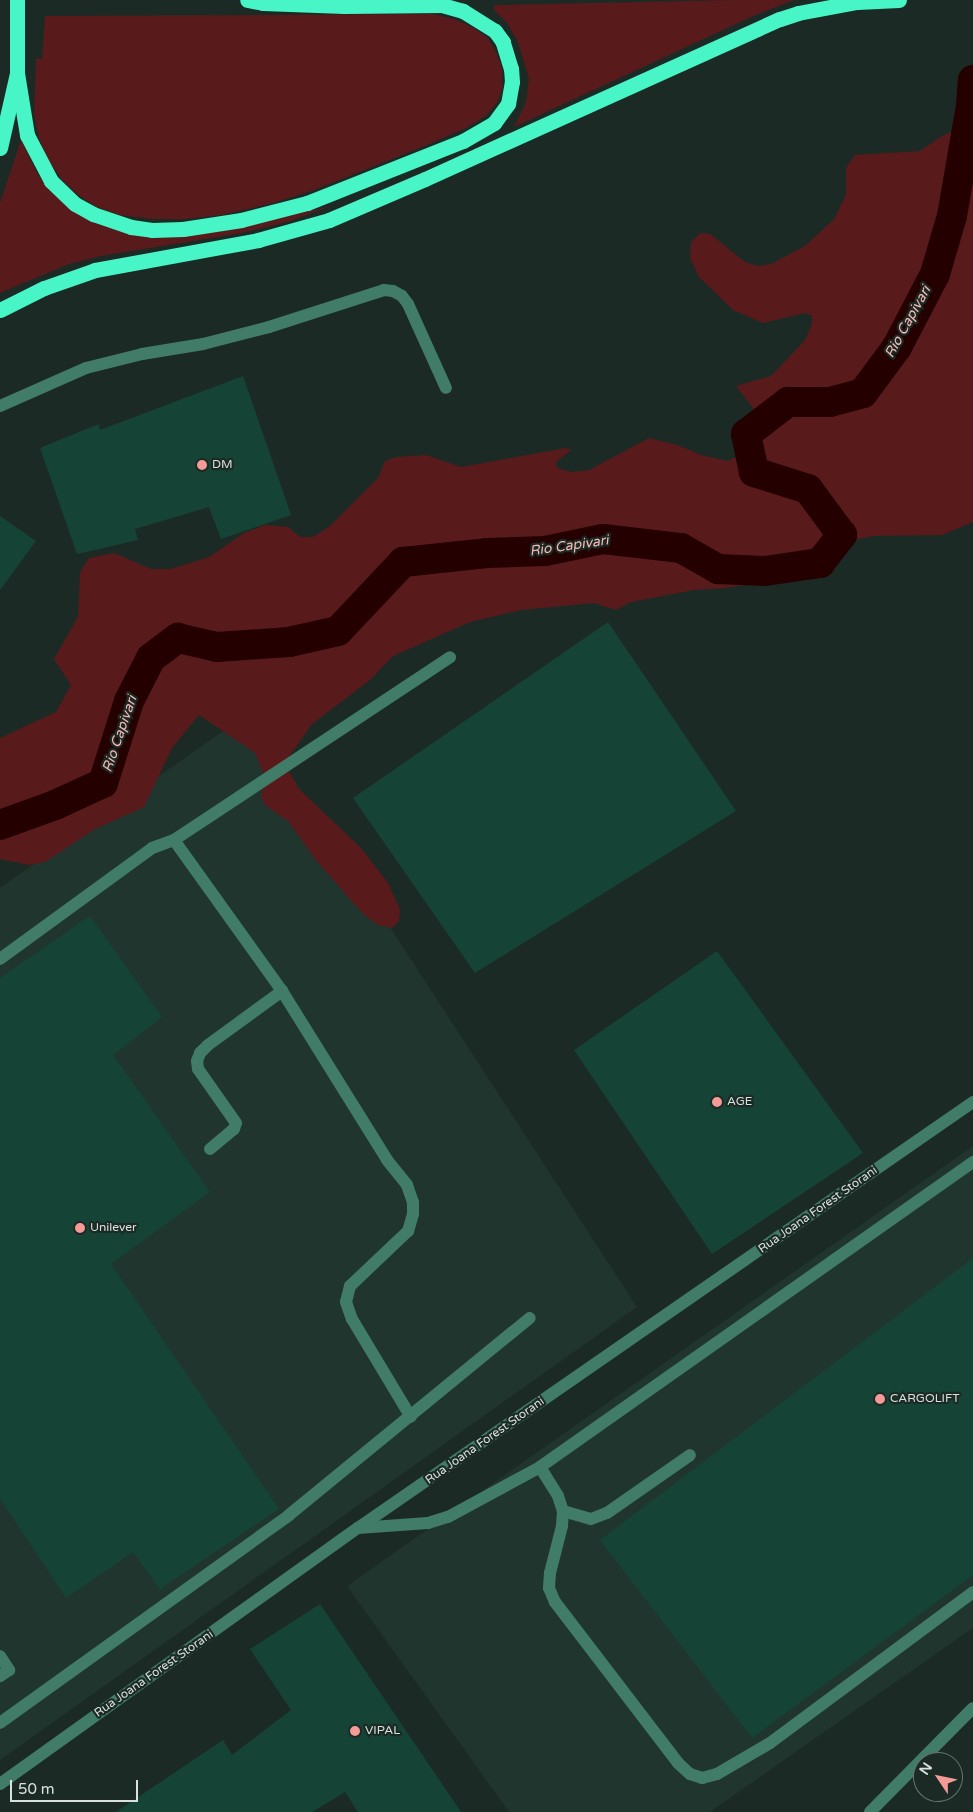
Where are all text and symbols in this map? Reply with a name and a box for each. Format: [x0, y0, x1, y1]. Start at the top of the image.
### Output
water label: Rio Capivari [881, 283, 935, 361]
place label: DM [212, 458, 233, 472]
marker: DM [196, 459, 208, 471]
water label: Rio Capivari [528, 532, 610, 560]
water label: Rio Capivari [99, 694, 141, 774]
place label: AGE [727, 1095, 753, 1109]
marker: AGE [711, 1096, 723, 1108]
street label: Rua Joana Forest Storani [756, 1163, 880, 1257]
place label: Unilever [90, 1221, 137, 1235]
marker: Unilever [74, 1222, 86, 1234]
place label: CARGOLIFT [890, 1392, 960, 1406]
marker: CARGOLIFT [874, 1393, 886, 1405]
street label: Rua Joana Forest Storani [423, 1394, 547, 1488]
street label: Rua Joana Forest Storani [92, 1627, 216, 1721]
place label: VIPAL [365, 1724, 400, 1738]
marker: VIPAL [349, 1725, 361, 1737]
north arrow [913, 1752, 963, 1802]
text: N [916, 1759, 936, 1778]
scale bar [12, 1770, 140, 1802]
text: 50 m [18, 1780, 55, 1798]

